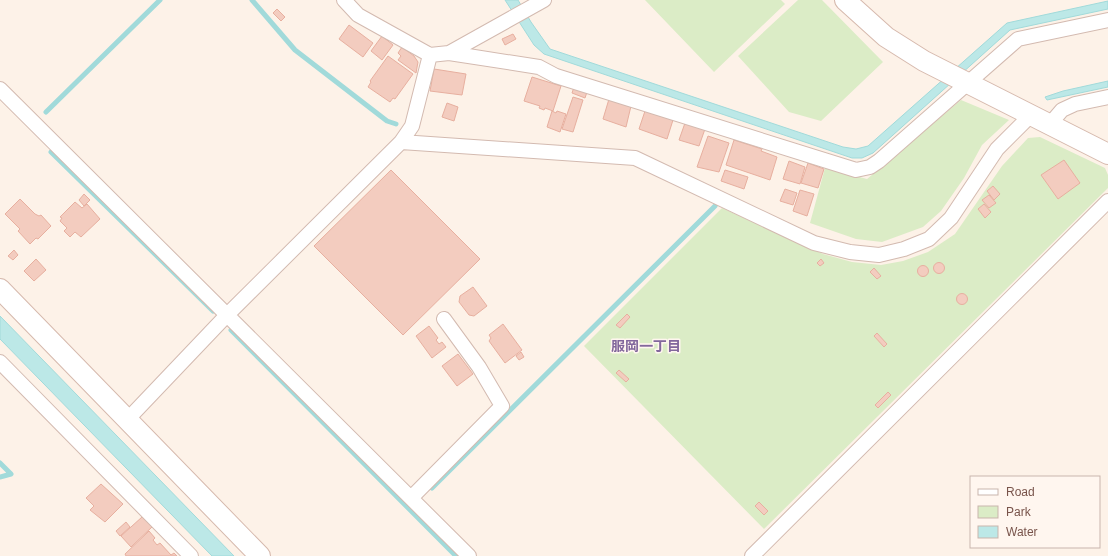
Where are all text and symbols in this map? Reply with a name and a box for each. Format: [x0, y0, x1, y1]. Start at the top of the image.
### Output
district label: 服岡一丁目 [611, 338, 681, 354]
legend [970, 476, 1100, 548]
text: Road [1006, 485, 1035, 499]
text: Park [1006, 505, 1032, 519]
text: Water [1006, 525, 1038, 539]

